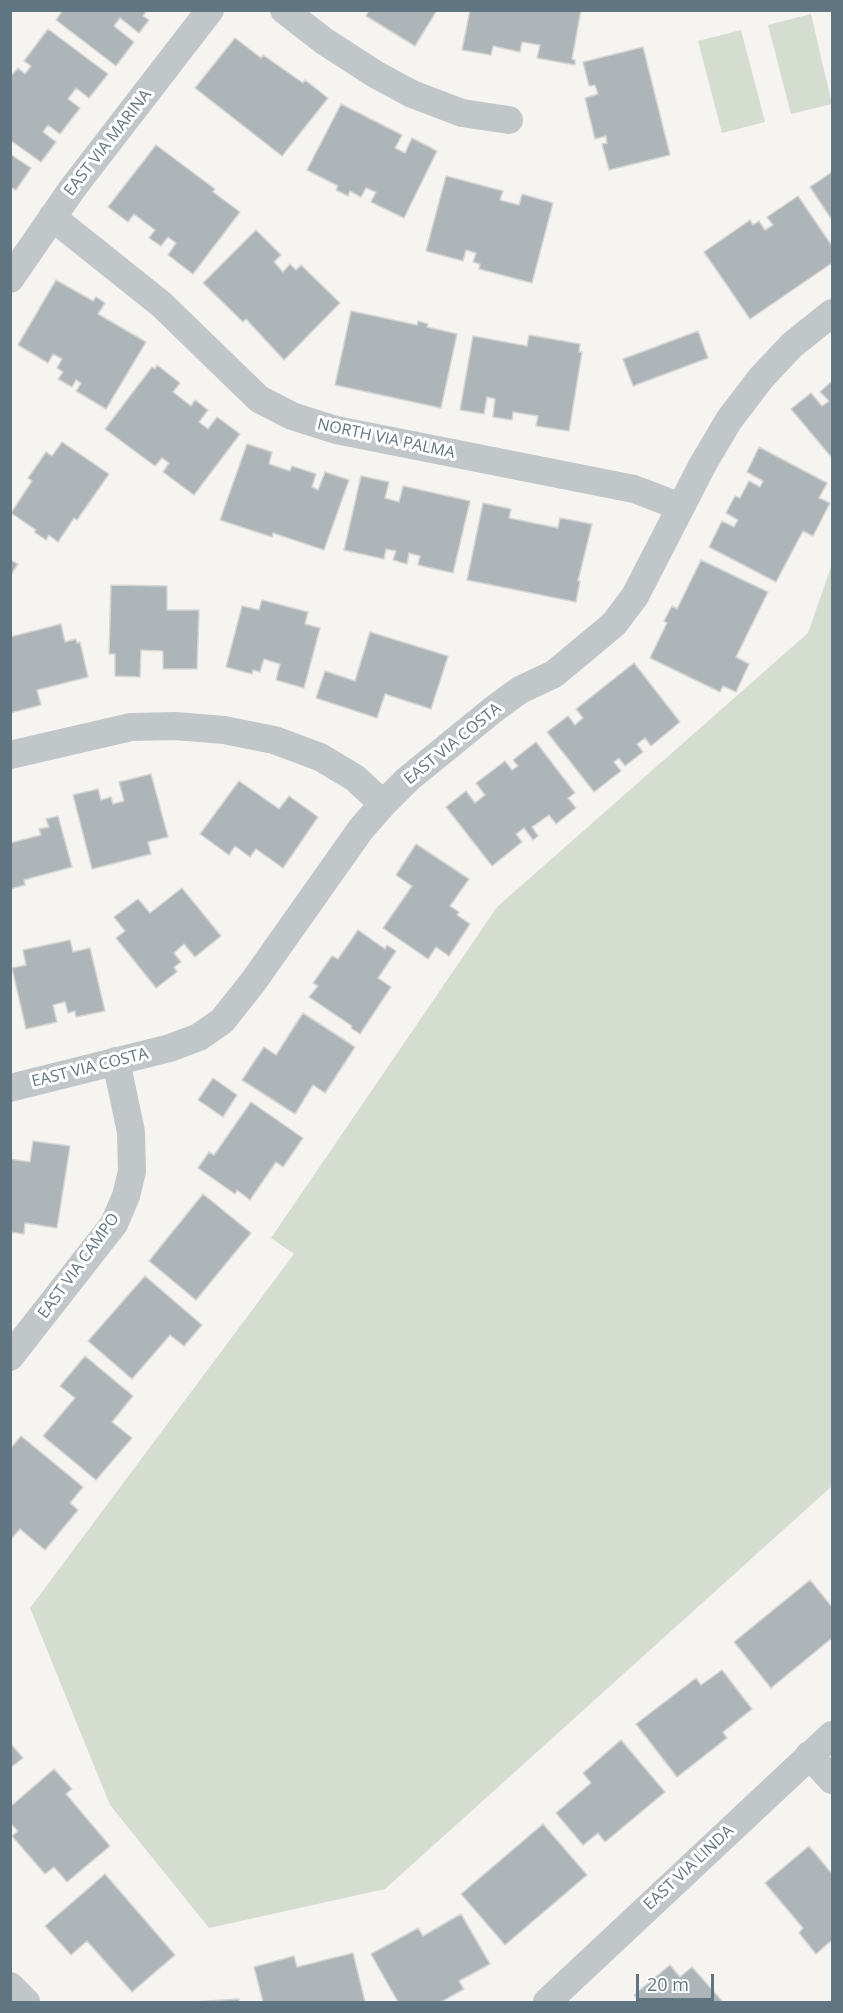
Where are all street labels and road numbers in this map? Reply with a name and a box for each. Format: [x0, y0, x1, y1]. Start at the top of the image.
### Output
street label: EAST VIA MARINA [60, 86, 156, 200]
street label: NORTH VIA PALMA [316, 415, 456, 463]
street label: EAST VIA COSTA [401, 699, 505, 789]
street label: EAST VIA COSTA [30, 1044, 150, 1092]
street label: EAST VIA CAMPO [34, 1210, 124, 1322]
street label: EAST VIA LINDA [640, 1822, 738, 1914]

